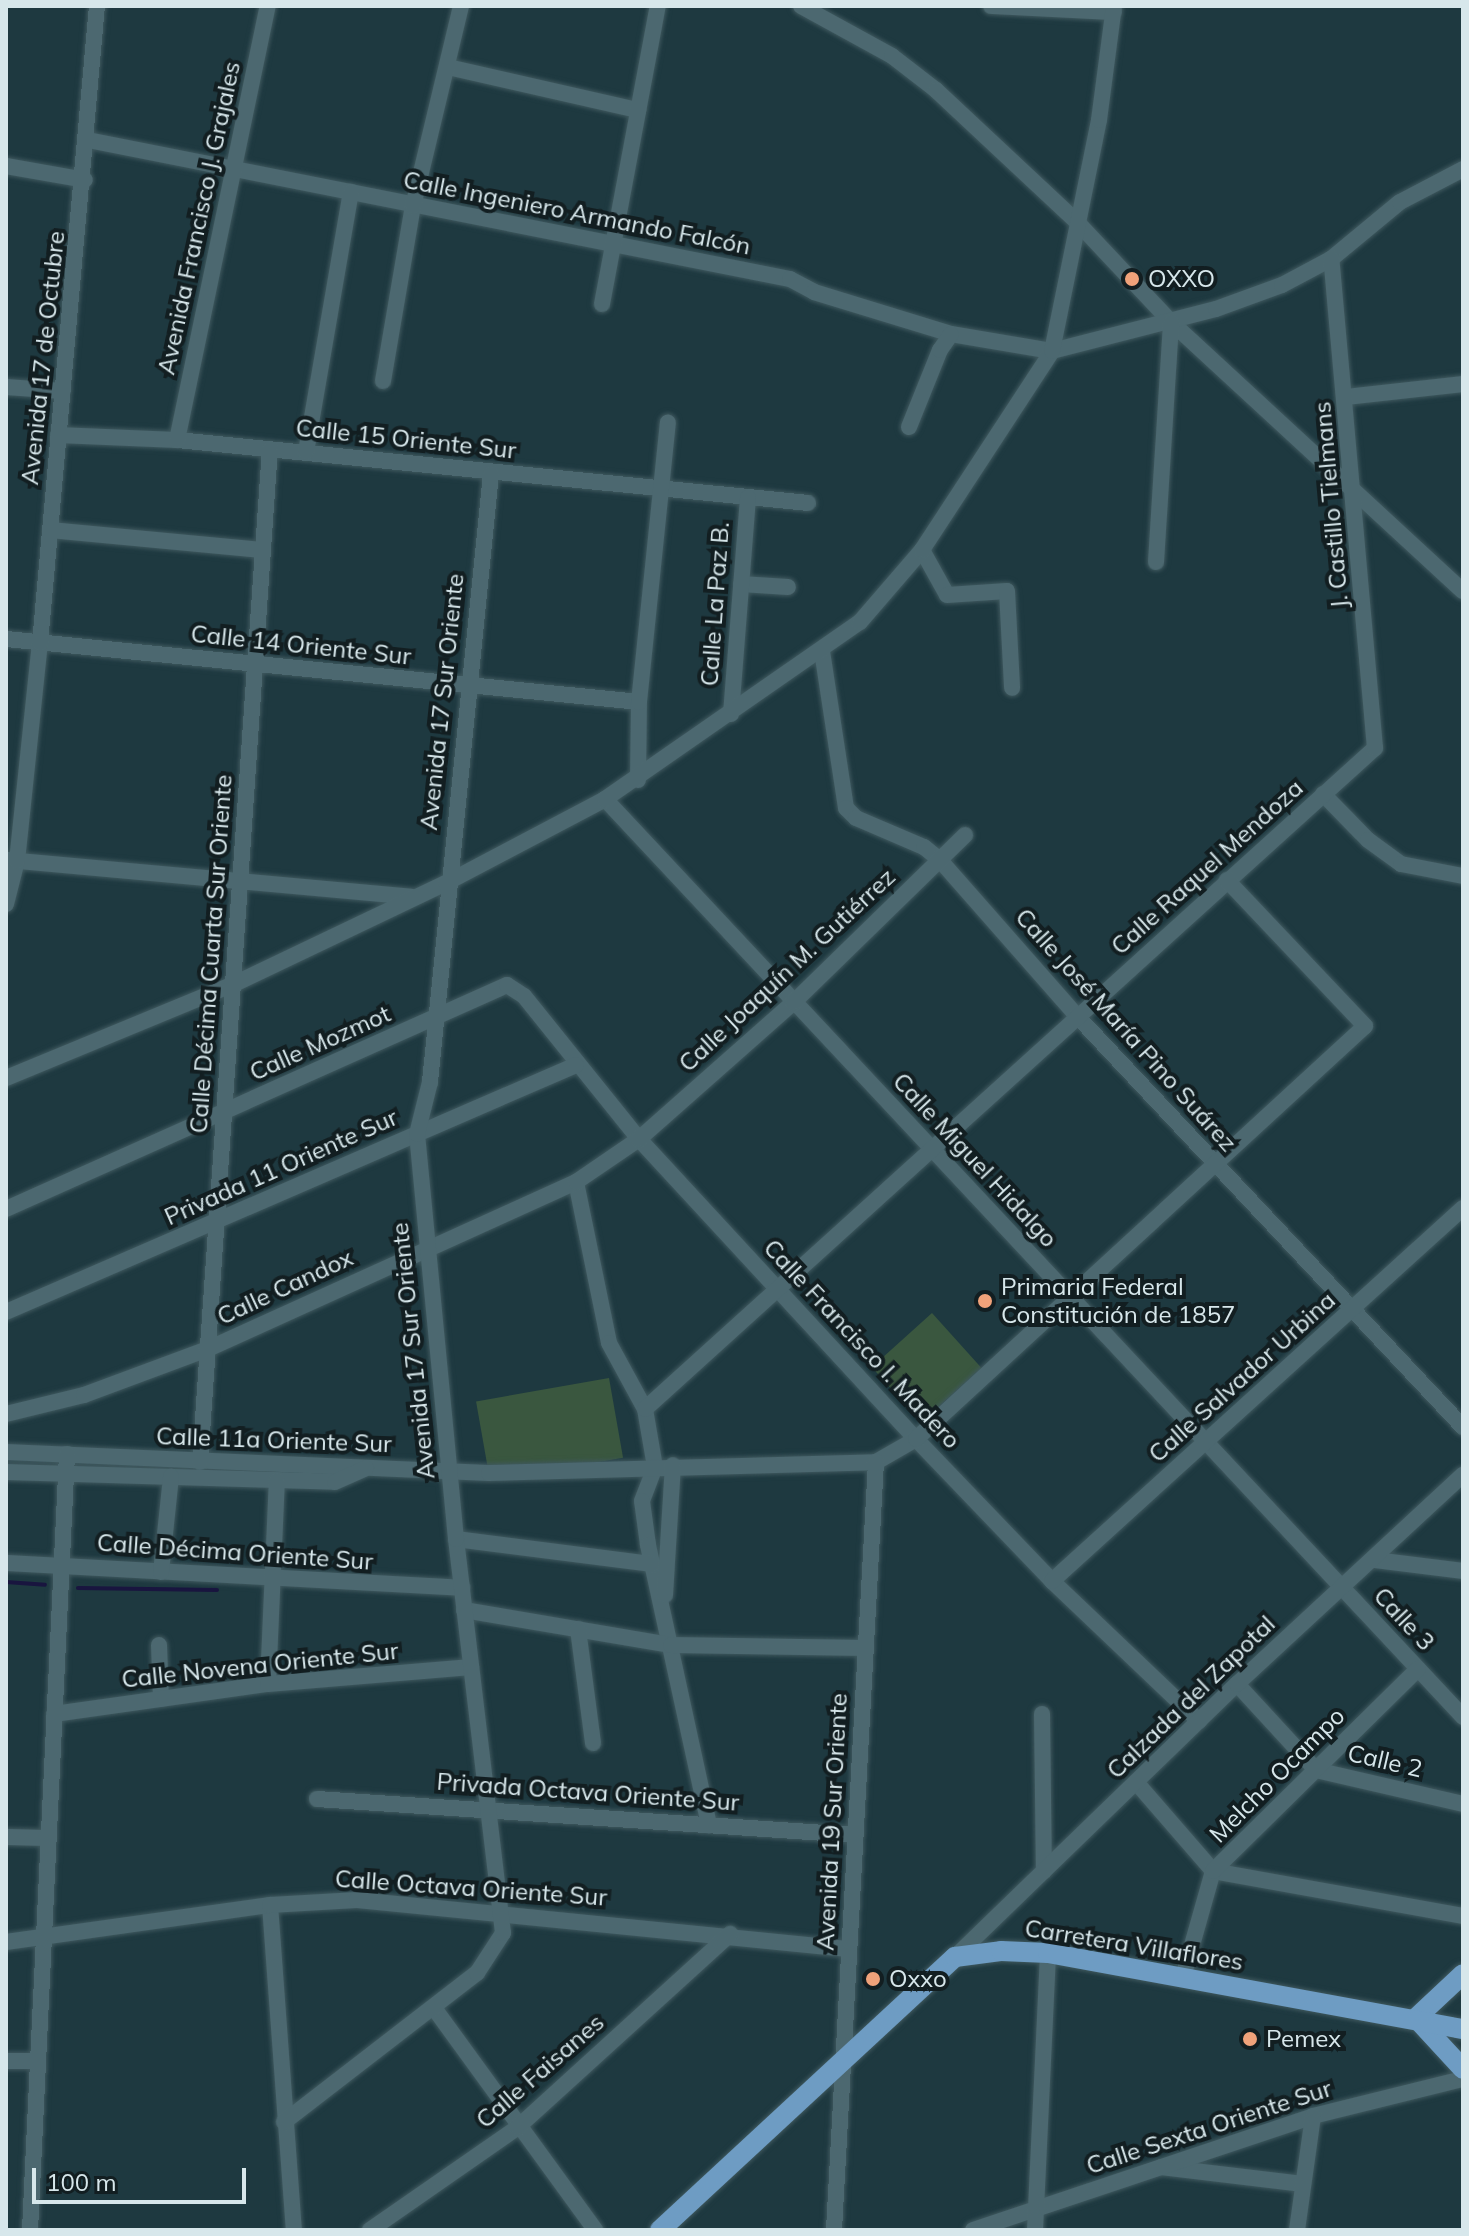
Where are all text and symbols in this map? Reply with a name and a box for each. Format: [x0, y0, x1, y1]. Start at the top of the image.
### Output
street label: Avenida Francisco J. Grajales [152, 59, 246, 377]
street label: Calle Ingeniero Armando Falcón [401, 165, 753, 261]
street label: Avenida 17 de Octubre [15, 230, 71, 486]
place label: OXXO [1148, 265, 1215, 293]
marker: OXXO [1123, 270, 1141, 288]
street label: J. Castillo Tielmans [1308, 400, 1354, 610]
street label: Calle 15 Oriente Sur [294, 413, 518, 465]
street label: Calle La Paz B. [695, 521, 735, 687]
street label: Avenida 17 Sur Oriente [414, 572, 470, 832]
street label: Calle 14 Oriente Sur [189, 619, 413, 671]
street label: Calle Raquel Mendoza [1105, 773, 1309, 961]
street label: Calle Décima Cuarta Sur Oriente [184, 774, 238, 1134]
street label: Calle Joaquín M. Gutiérrez [673, 862, 901, 1078]
street label: Calle José María Pino Suárez [1009, 903, 1243, 1157]
street label: Calle Mozmot [245, 999, 395, 1087]
street label: Calle Miguel Hidalgo [887, 1067, 1063, 1253]
street label: Privada 11 Oriente Sur [160, 1103, 402, 1231]
street label: Avenida 17 Sur Oriente [385, 1221, 441, 1481]
street label: Calle Francisco I. Madero [758, 1234, 966, 1454]
street label: Calle Candox [213, 1243, 357, 1331]
place label: Primaria Federal Constitución de 1857 [1001, 1273, 1235, 1329]
street label: Calle Salvador Urbina [1143, 1286, 1341, 1468]
marker: Primaria Federal Constitución de 1857 [976, 1292, 994, 1310]
street label: Calle 11a Oriente Sur [156, 1421, 392, 1459]
street label: Calle Décima Oriente Sur [96, 1528, 374, 1576]
street label: Calle 3 [1368, 1582, 1440, 1656]
street label: Calzada del Zapotal [1101, 1609, 1281, 1785]
street label: Calle Novena Oriente Sur [120, 1636, 400, 1694]
street label: Avenida 19 Sur Oriente [811, 1693, 853, 1951]
street label: Melcho Ocampo [1203, 1701, 1351, 1849]
street label: Calle 2 [1345, 1738, 1425, 1784]
street label: Privada Octava Oriente Sur [436, 1767, 740, 1817]
street label: Calle Octava Oriente Sur [334, 1864, 608, 1912]
street label: Carretera Villaflores [1023, 1914, 1245, 1976]
place label: Oxxo [889, 1965, 947, 1993]
marker: Oxxo [864, 1970, 882, 1988]
street label: Calle Faisanes [470, 2008, 610, 2134]
place label: Pemex [1266, 2025, 1341, 2053]
marker: Pemex [1241, 2030, 1259, 2048]
street label: Calle Sexta Oriente Sur [1083, 2074, 1335, 2180]
scale bar [36, 2152, 250, 2202]
text: 100 m [46, 2167, 117, 2197]

